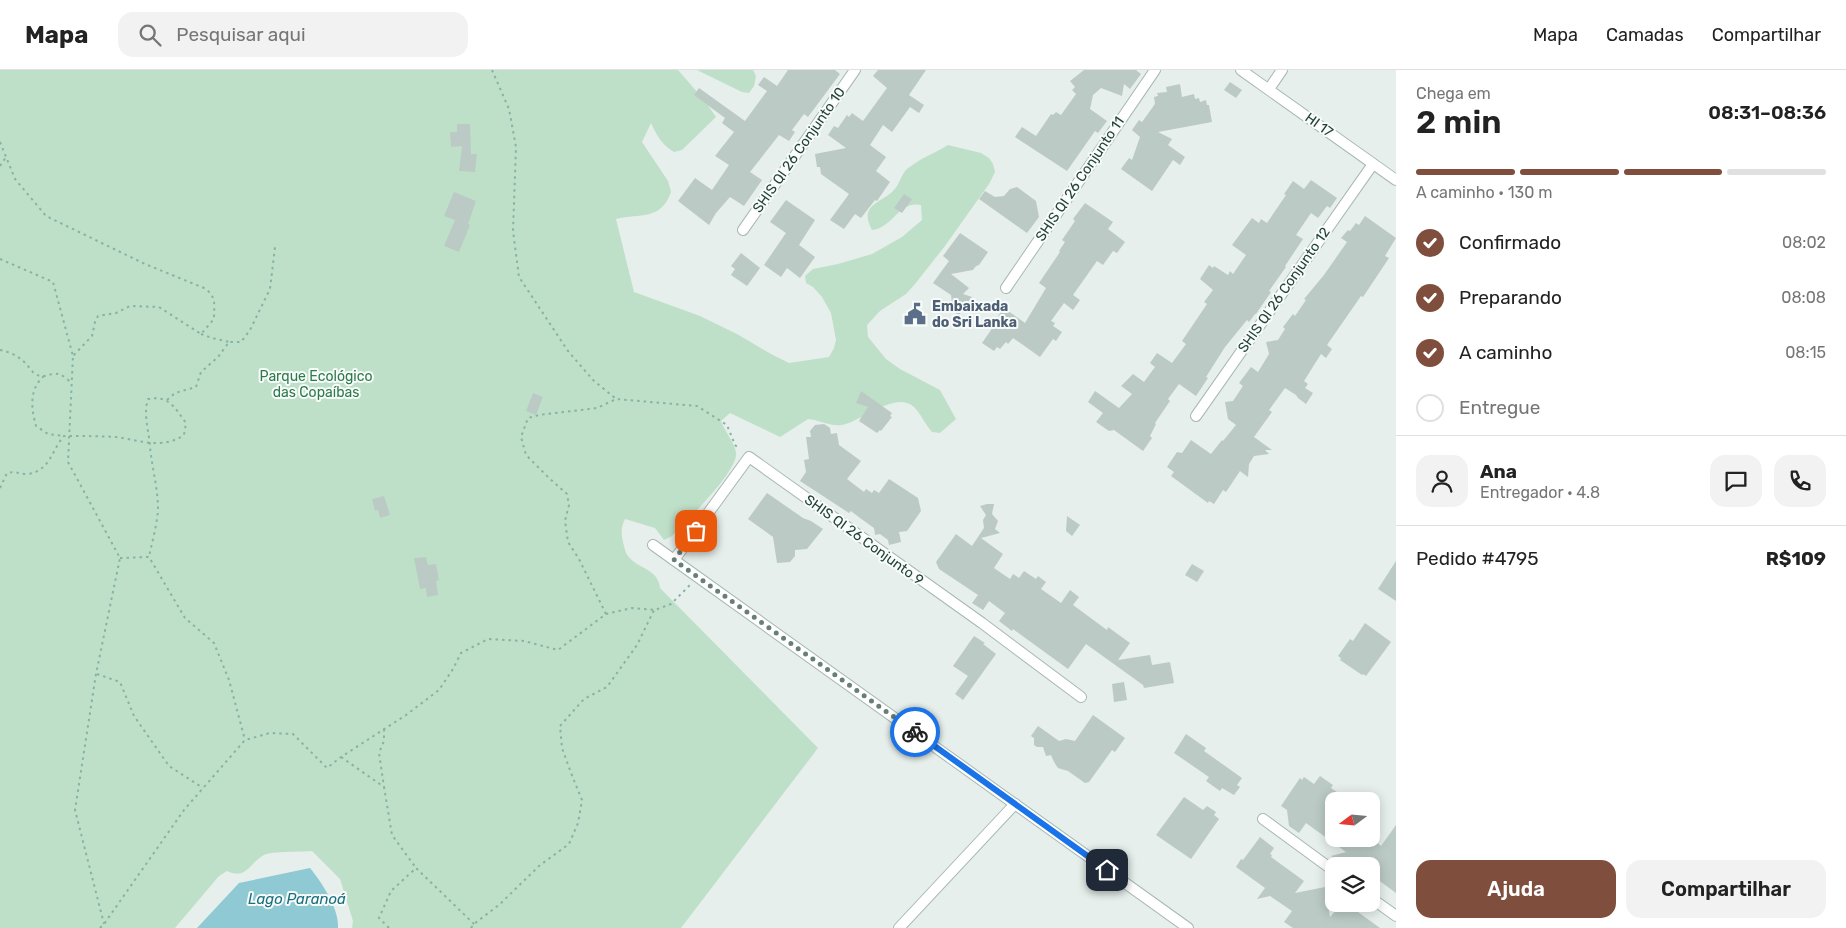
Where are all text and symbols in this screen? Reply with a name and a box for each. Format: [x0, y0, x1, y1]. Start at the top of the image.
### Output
search box [118, 12, 468, 57]
text: Mapa [25, 21, 88, 49]
icon: search [136, 21, 164, 49]
text: Pesquisar aqui [176, 23, 306, 46]
text: Mapa [1533, 24, 1578, 46]
text: Camadas [1606, 24, 1684, 46]
text: Compartilhar [1712, 24, 1821, 46]
street label: SHIS QI 26 Conjunto 10 [749, 84, 849, 216]
text: Chega em [1416, 84, 1491, 103]
text: 08:31–08:36 [1708, 101, 1826, 124]
text: 2 min [1416, 103, 1501, 141]
street label: HI 17 [1302, 109, 1336, 141]
street label: SHIS QI 26 Conjunto 11 [1032, 113, 1128, 245]
text: A caminho · 130 m [1416, 183, 1553, 202]
street label: SHIS QI 26 Conjunto 12 [1234, 224, 1334, 356]
icon: check [1416, 229, 1444, 257]
text: Confirmado [1459, 231, 1561, 254]
text: 08:02 [1782, 233, 1826, 252]
icon: check [1416, 284, 1444, 312]
text: Preparando [1459, 286, 1562, 309]
text: 08:08 [1781, 288, 1826, 307]
place label: Embaixada do Sri Lanka [932, 298, 1017, 331]
public building icon: Embaixada do Sri Lanka [902, 301, 928, 327]
icon: check [1416, 339, 1444, 367]
text: A caminho [1459, 341, 1552, 364]
text: 08:15 [1785, 343, 1826, 362]
park label: Parque Ecológico das Copaíbas [260, 368, 372, 401]
text: Entregue [1459, 396, 1540, 419]
button: person [1416, 455, 1468, 507]
button: chat [1710, 455, 1762, 507]
button: phone [1774, 455, 1826, 507]
text: Ana [1480, 460, 1517, 483]
text: Entregador · 4.8 [1480, 483, 1600, 502]
street label: SHIS QI 26 Conjunto 9 [801, 491, 927, 589]
pin [675, 510, 717, 552]
icon: bag [682, 517, 710, 545]
text: Pedido #4795 [1416, 547, 1538, 570]
text: R$109 [1766, 547, 1826, 570]
courier [890, 707, 940, 757]
icon: bike [901, 718, 929, 746]
north arrow [1325, 792, 1380, 848]
map controls [1325, 792, 1380, 912]
pin [1086, 849, 1128, 891]
icon: home [1093, 856, 1121, 884]
button: layers [1325, 857, 1380, 912]
button: Ajuda [1416, 860, 1616, 918]
button: Compartilhar [1626, 860, 1826, 918]
water label: Lago Paranoá [248, 890, 346, 908]

